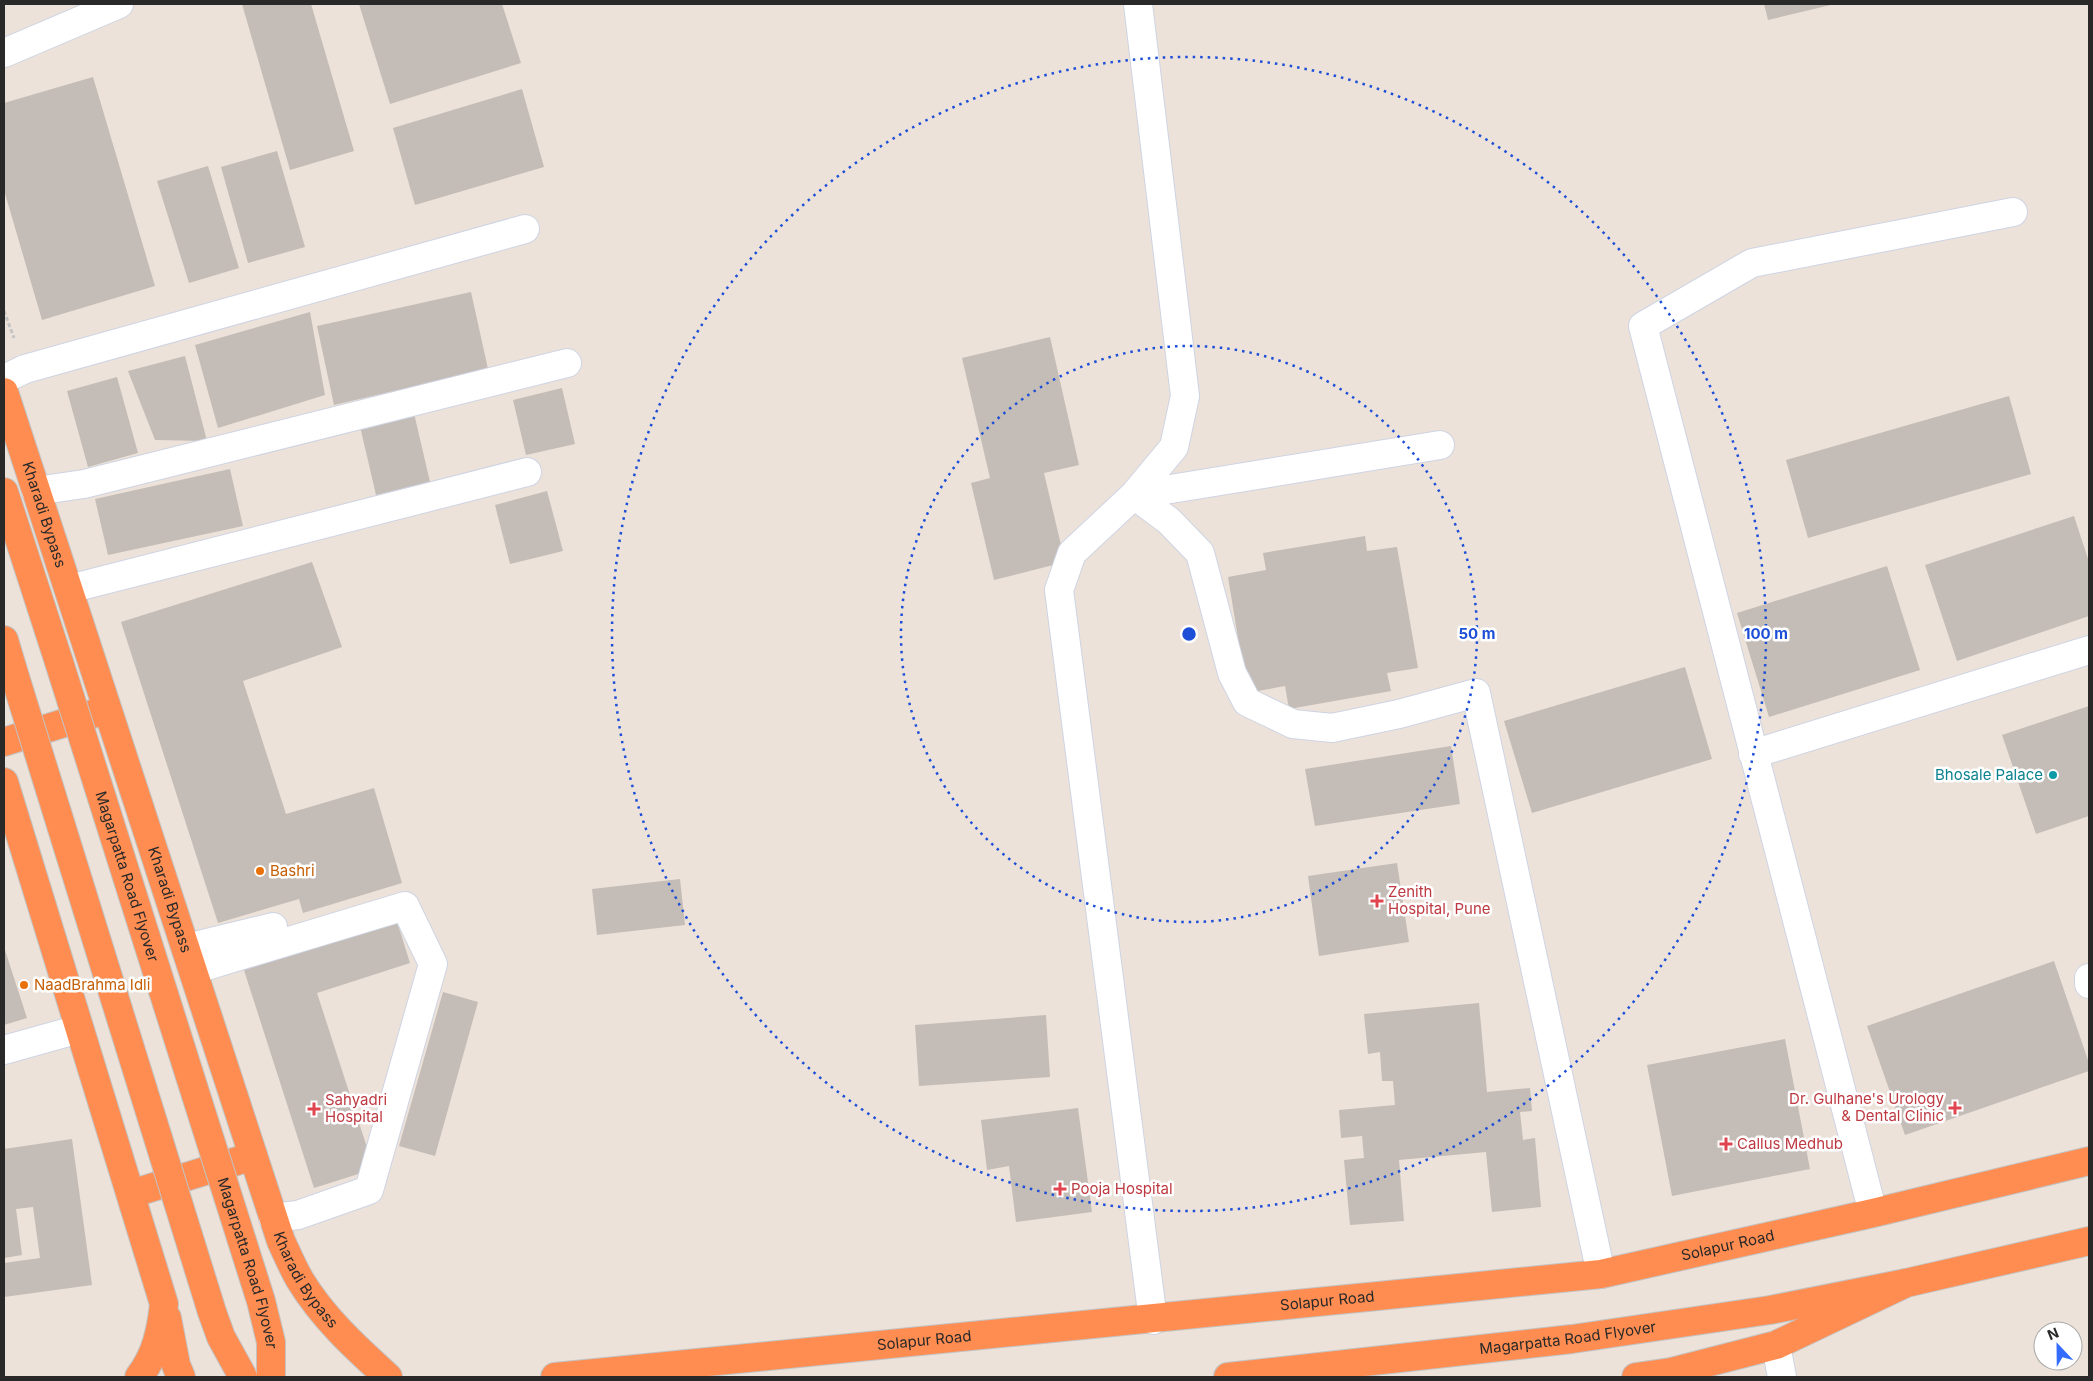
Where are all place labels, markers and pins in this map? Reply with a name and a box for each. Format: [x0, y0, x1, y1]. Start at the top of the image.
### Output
centre of rings [1180, 625, 1198, 643]
place label: Bhosale Palace [1935, 765, 2043, 784]
marker: Bhosale Palace [2047, 769, 2059, 781]
place label: Bashri [270, 861, 315, 880]
marker: Bashri [254, 865, 266, 877]
place label: Zenith Hospital, Pune [1388, 882, 1491, 918]
marker: Zenith Hospital, Pune [1370, 894, 1384, 908]
place label: NaadBrahma Idli [34, 975, 150, 994]
marker: NaadBrahma Idli [18, 979, 30, 991]
place label: Dr. Gulhane's Urology & Dental Clinic [1789, 1089, 1945, 1125]
place label: Sahyadri Hospital [325, 1090, 387, 1126]
marker: Dr. Gulhane's Urology & Dental Clinic [1948, 1101, 1962, 1115]
marker: Sahyadri Hospital [307, 1102, 321, 1116]
place label: Callus Medhub [1737, 1134, 1843, 1153]
marker: Callus Medhub [1719, 1137, 1733, 1151]
place label: Pooja Hospital [1071, 1179, 1173, 1198]
marker: Pooja Hospital [1053, 1182, 1067, 1196]

